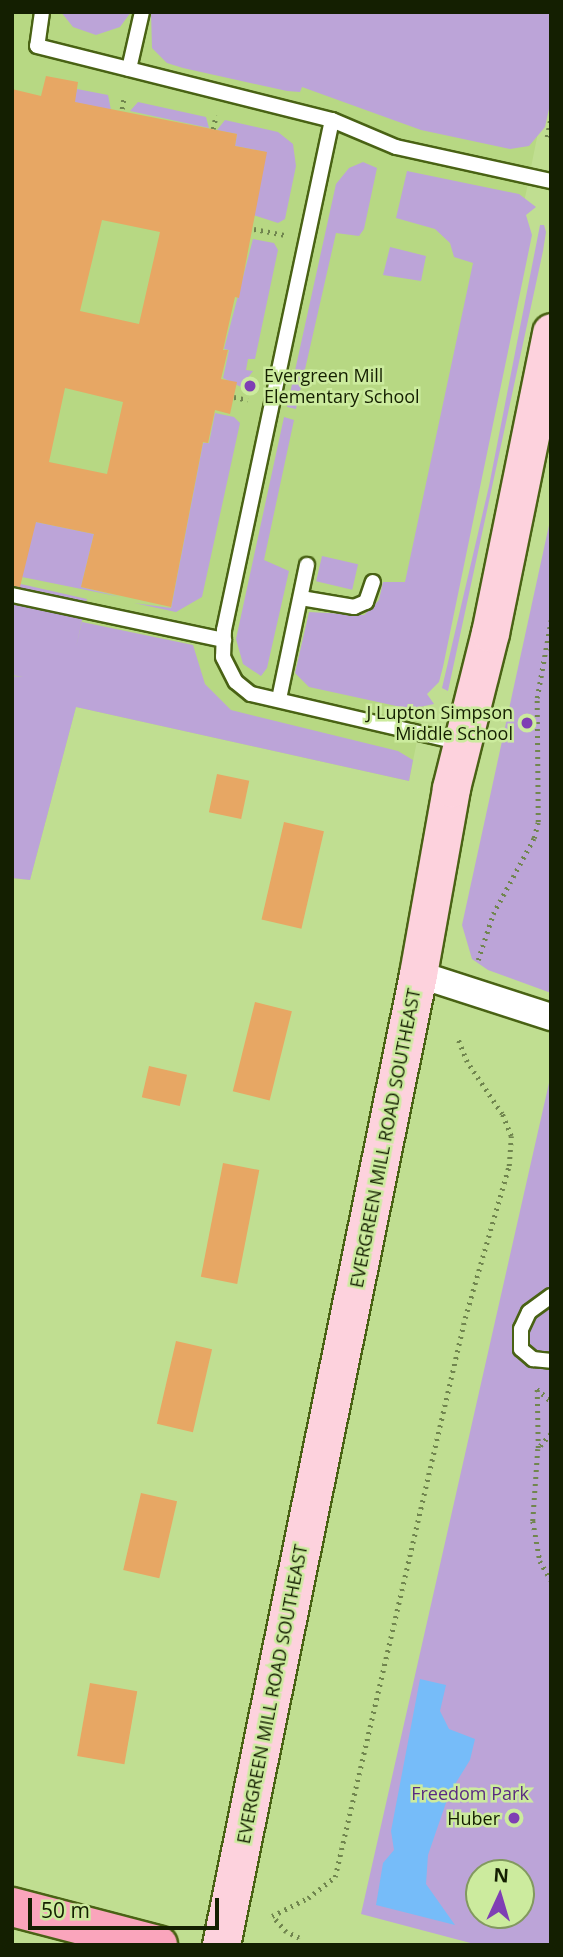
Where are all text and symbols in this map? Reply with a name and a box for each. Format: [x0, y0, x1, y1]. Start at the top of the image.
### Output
place label: Evergreen Mill Elementary School [264, 365, 420, 408]
marker: Evergreen Mill Elementary School [242, 378, 258, 394]
place label: J Lupton Simpson Middle School [367, 702, 513, 744]
marker: J Lupton Simpson Middle School [519, 715, 535, 731]
street label: EVERGREEN MILL ROAD SOUTHEAST [345, 986, 425, 1290]
street label: EVERGREEN MILL ROAD SOUTHEAST [232, 1542, 312, 1846]
park label: Freedom Park [411, 1782, 529, 1804]
place label: Huber [447, 1807, 500, 1829]
marker: Huber [506, 1810, 522, 1826]
north arrow [465, 1859, 535, 1929]
text: N [493, 1862, 510, 1889]
scale bar [32, 1884, 222, 1928]
text: 50 m [41, 1896, 90, 1924]

